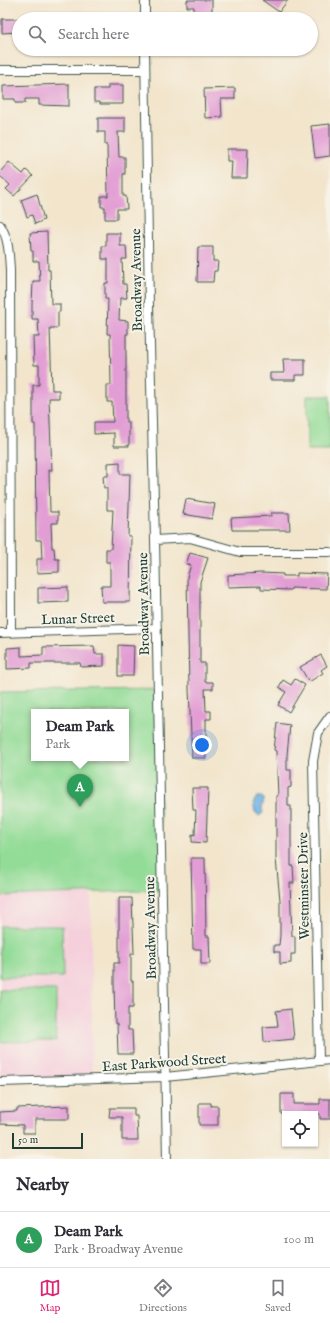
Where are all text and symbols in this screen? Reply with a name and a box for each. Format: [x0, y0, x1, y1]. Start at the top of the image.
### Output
search box [12, 12, 318, 56]
icon: search [26, 23, 48, 45]
text: Search here [58, 25, 129, 44]
street label: Broadway Avenue [127, 228, 147, 332]
street label: Broadway Avenue [134, 552, 154, 656]
street label: Lunar Street [41, 609, 115, 629]
popup [31, 709, 129, 761]
text: Deam Park [46, 717, 114, 736]
your location [192, 735, 212, 755]
text: Park [46, 736, 70, 753]
pin: A [67, 774, 93, 807]
street label: Westminster Drive [294, 831, 314, 940]
street label: Broadway Avenue [141, 876, 161, 980]
street label: East Parkwood Street [101, 1050, 227, 1076]
map controls [282, 1111, 318, 1147]
button: locate [282, 1111, 318, 1147]
scale bar [12, 1131, 83, 1150]
text: 50 m [18, 1133, 38, 1147]
text: Nearby [16, 1175, 69, 1196]
text: Deam Park [54, 1222, 123, 1241]
text: A [25, 1231, 33, 1248]
text: 100 m [284, 1231, 314, 1248]
text: Park · Broadway Avenue [54, 1241, 183, 1258]
tab: Map [39, 1277, 61, 1315]
tab: Directions [139, 1277, 187, 1315]
tab: Saved [265, 1277, 291, 1315]

